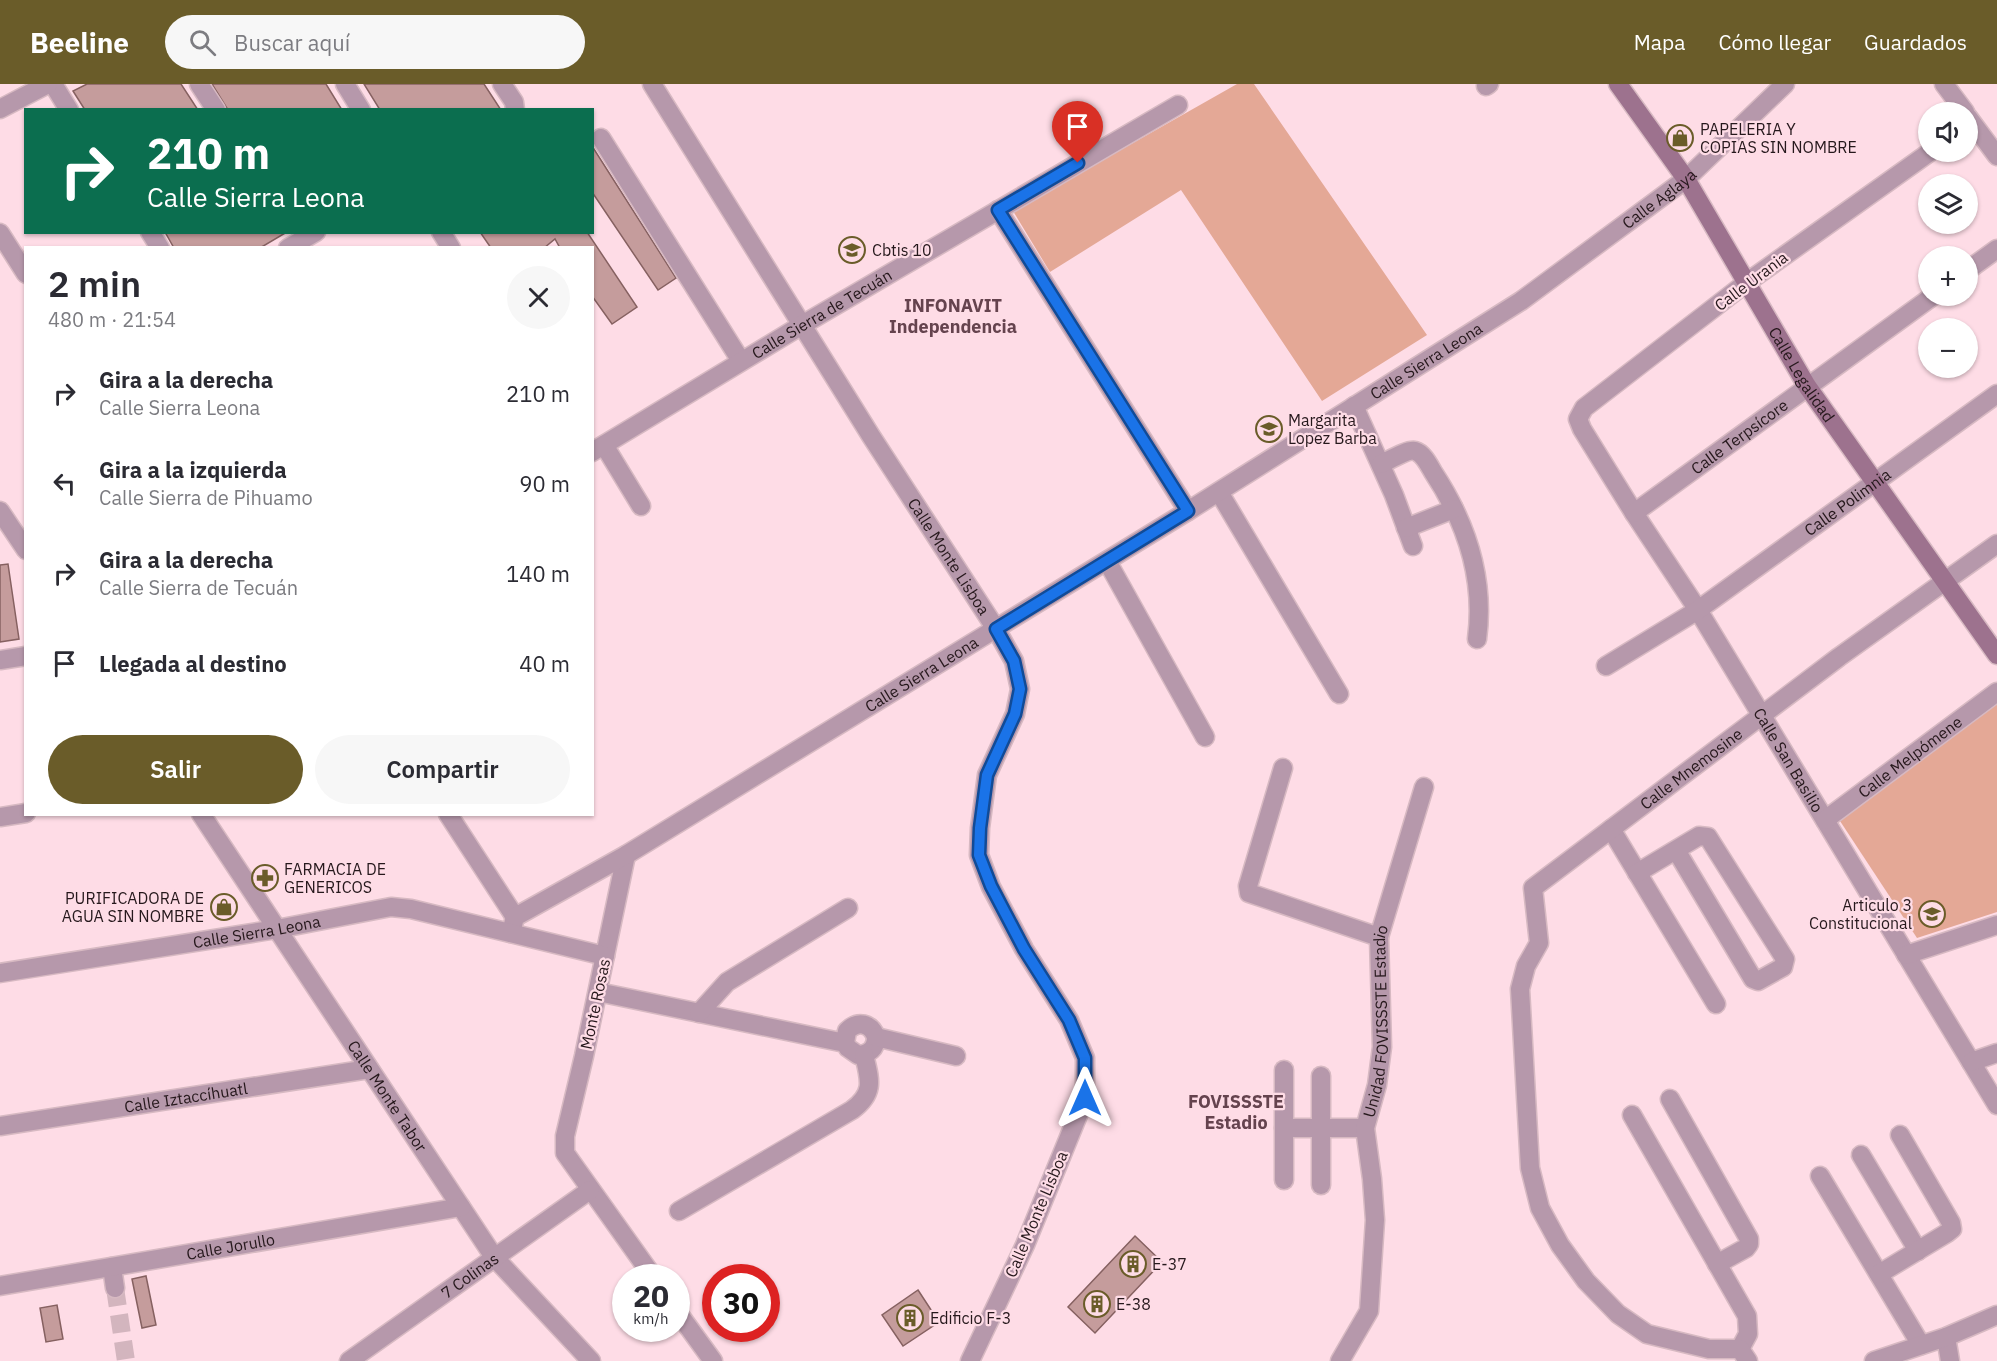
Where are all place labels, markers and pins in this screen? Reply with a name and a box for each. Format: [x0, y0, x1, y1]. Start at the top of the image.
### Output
pin [1052, 101, 1103, 163]
place label: PAPELERIA Y COPIAS SIN NOMBRE [1700, 119, 1857, 157]
shop icon: PAPELERIA Y COPIAS SIN NOMBRE [1665, 123, 1695, 153]
school or university icon: Cbtis 10 [837, 235, 867, 265]
place label: Cbtis 10 [872, 240, 932, 260]
place label: Margarita Lopez Barba [1288, 410, 1377, 448]
school or university icon: Margarita Lopez Barba [1254, 414, 1284, 444]
place label: FARMACIA DE GENERICOS [284, 859, 386, 897]
pharmacy icon: FARMACIA DE GENERICOS [250, 863, 280, 893]
place label: PURIFICADORA DE AGUA SIN NOMBRE [62, 888, 204, 926]
shop icon: PURIFICADORA DE AGUA SIN NOMBRE [209, 892, 239, 922]
place label: Articulo 3 Constitucional [1809, 895, 1912, 933]
school or university icon: Articulo 3 Constitucional [1917, 899, 1947, 929]
building icon: E-37 [1118, 1249, 1148, 1279]
place label: E-37 [1152, 1254, 1187, 1274]
building icon: E-38 [1082, 1289, 1112, 1319]
place label: E-38 [1116, 1294, 1151, 1314]
building icon: Edificio F-3 [895, 1303, 925, 1333]
place label: Edificio F-3 [930, 1308, 1011, 1328]

